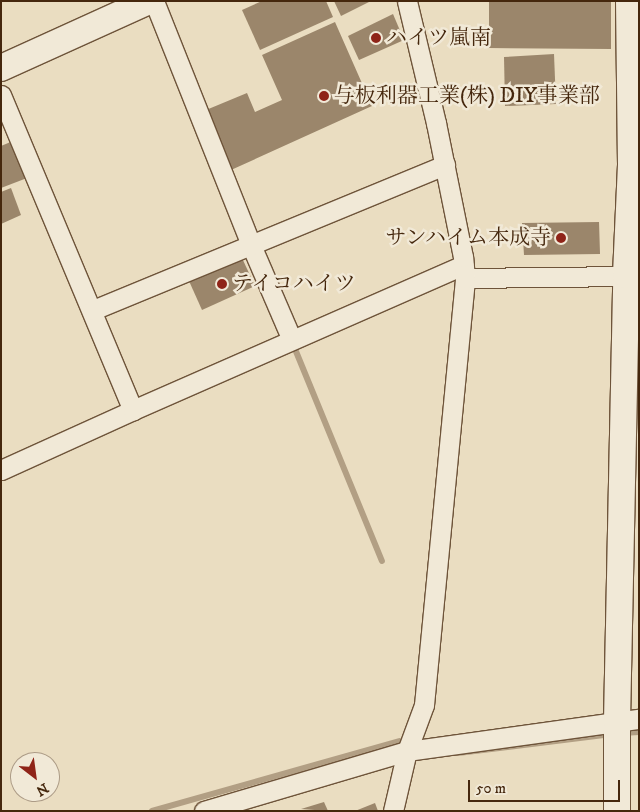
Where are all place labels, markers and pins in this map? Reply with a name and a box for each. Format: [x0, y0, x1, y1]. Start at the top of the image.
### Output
place label: ハイツ嵐南 [386, 25, 491, 51]
marker: ハイツ嵐南 [370, 32, 382, 44]
place label: 与板利器工業(株) DIY事業部 [334, 83, 600, 109]
marker: 与板利器工業(株) DIY事業部 [318, 90, 330, 102]
place label: サンハイム本成寺 [383, 225, 551, 251]
marker: サンハイム本成寺 [555, 232, 567, 244]
place label: テイコハイツ [232, 271, 358, 297]
marker: テイコハイツ [216, 278, 228, 290]

